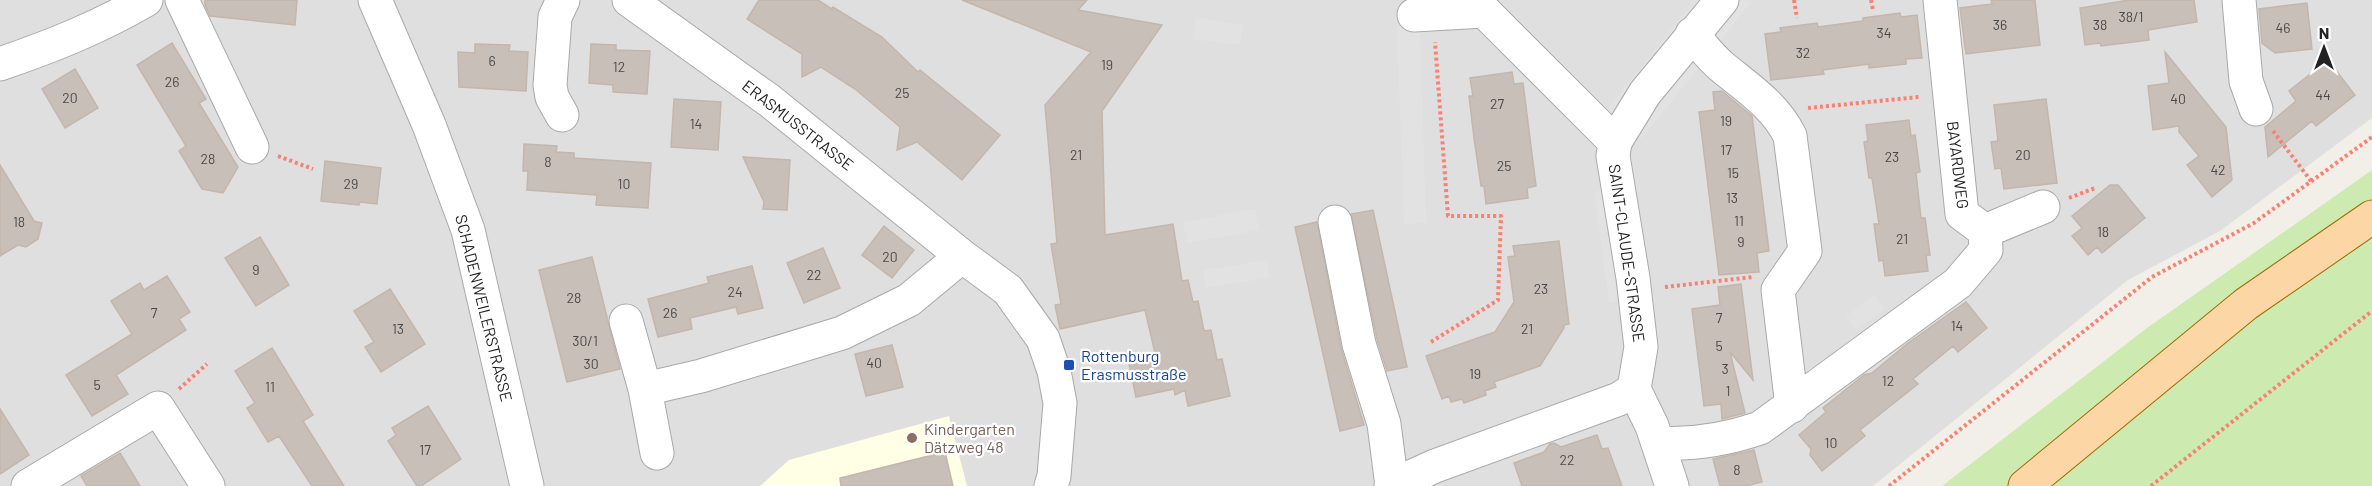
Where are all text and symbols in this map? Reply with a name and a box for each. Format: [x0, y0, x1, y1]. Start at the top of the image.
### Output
house number: 38/1 [2118, 8, 2144, 25]
house number: 36 [1993, 16, 2007, 33]
house number: 38 [2093, 16, 2107, 33]
north arrow [2294, 18, 2354, 78]
house number: 46 [2276, 19, 2290, 36]
text: N [2319, 23, 2329, 42]
house number: 34 [1877, 24, 1891, 41]
house number: 32 [1796, 44, 1810, 61]
house number: 6 [488, 52, 496, 69]
house number: 19 [1101, 56, 1113, 73]
house number: 12 [613, 58, 625, 75]
house number: 26 [165, 73, 179, 90]
street label: ERASMUSSTRASSE [739, 75, 858, 174]
house number: 25 [895, 84, 909, 101]
house number: 44 [2315, 86, 2331, 103]
house number: 20 [62, 89, 78, 106]
house number: 40 [2170, 90, 2186, 107]
house number: 27 [1490, 95, 1504, 112]
house number: 19 [1720, 112, 1732, 129]
house number: 14 [690, 115, 702, 132]
street label: BAYARDWEG [1944, 120, 1973, 210]
house number: 17 [1720, 141, 1732, 158]
house number: 21 [1070, 146, 1082, 163]
house number: 20 [2015, 146, 2031, 163]
house number: 23 [1885, 148, 1899, 165]
house number: 28 [201, 150, 215, 167]
house number: 8 [544, 153, 552, 170]
house number: 25 [1497, 157, 1511, 174]
house number: 42 [2210, 161, 2226, 178]
street label: SAINT-CLAUDE-STRASSE [1606, 163, 1649, 343]
house number: 15 [1727, 164, 1739, 181]
house number: 29 [344, 175, 358, 192]
house number: 10 [618, 175, 630, 192]
house number: 13 [1726, 189, 1738, 206]
street label: SCHADENWEILERSTRASSE [452, 212, 517, 403]
house number: 11 [1734, 212, 1744, 229]
house number: 18 [13, 213, 25, 230]
house number: 18 [2097, 223, 2109, 240]
house number: 21 [1896, 230, 1908, 247]
house number: 9 [1737, 233, 1745, 250]
house number: 20 [882, 248, 898, 265]
house number: 9 [252, 261, 260, 278]
house number: 22 [806, 266, 822, 283]
house number: 23 [1534, 280, 1548, 297]
house number: 24 [727, 283, 743, 300]
house number: 28 [567, 289, 581, 306]
house number: 7 [151, 304, 158, 321]
house number: 26 [663, 304, 677, 321]
house number: 7 [1716, 309, 1723, 326]
house number: 14 [1951, 317, 1963, 334]
house number: 13 [392, 320, 404, 337]
house number: 21 [1521, 320, 1533, 337]
house number: 30/1 [572, 332, 598, 349]
house number: 5 [1715, 337, 1723, 354]
place label: Rottenburg Erasmusstraße [1081, 346, 1187, 383]
house number: 40 [866, 354, 882, 371]
house number: 30 [583, 355, 599, 372]
marker: Rottenburg Erasmusstraße [1062, 358, 1076, 372]
house number: 3 [1721, 360, 1729, 377]
house number: 19 [1469, 365, 1481, 382]
house number: 12 [1882, 372, 1894, 389]
house number: 5 [93, 376, 101, 393]
house number: 11 [265, 378, 275, 395]
house number: 1 [1726, 382, 1730, 399]
place label: Kindergarten Dätzweg 48 [924, 419, 1015, 456]
marker: Kindergarten Dätzweg 48 [905, 431, 919, 445]
house number: 10 [1825, 434, 1837, 451]
house number: 17 [419, 441, 431, 458]
house number: 22 [1559, 451, 1575, 468]
house number: 8 [1733, 461, 1741, 478]

